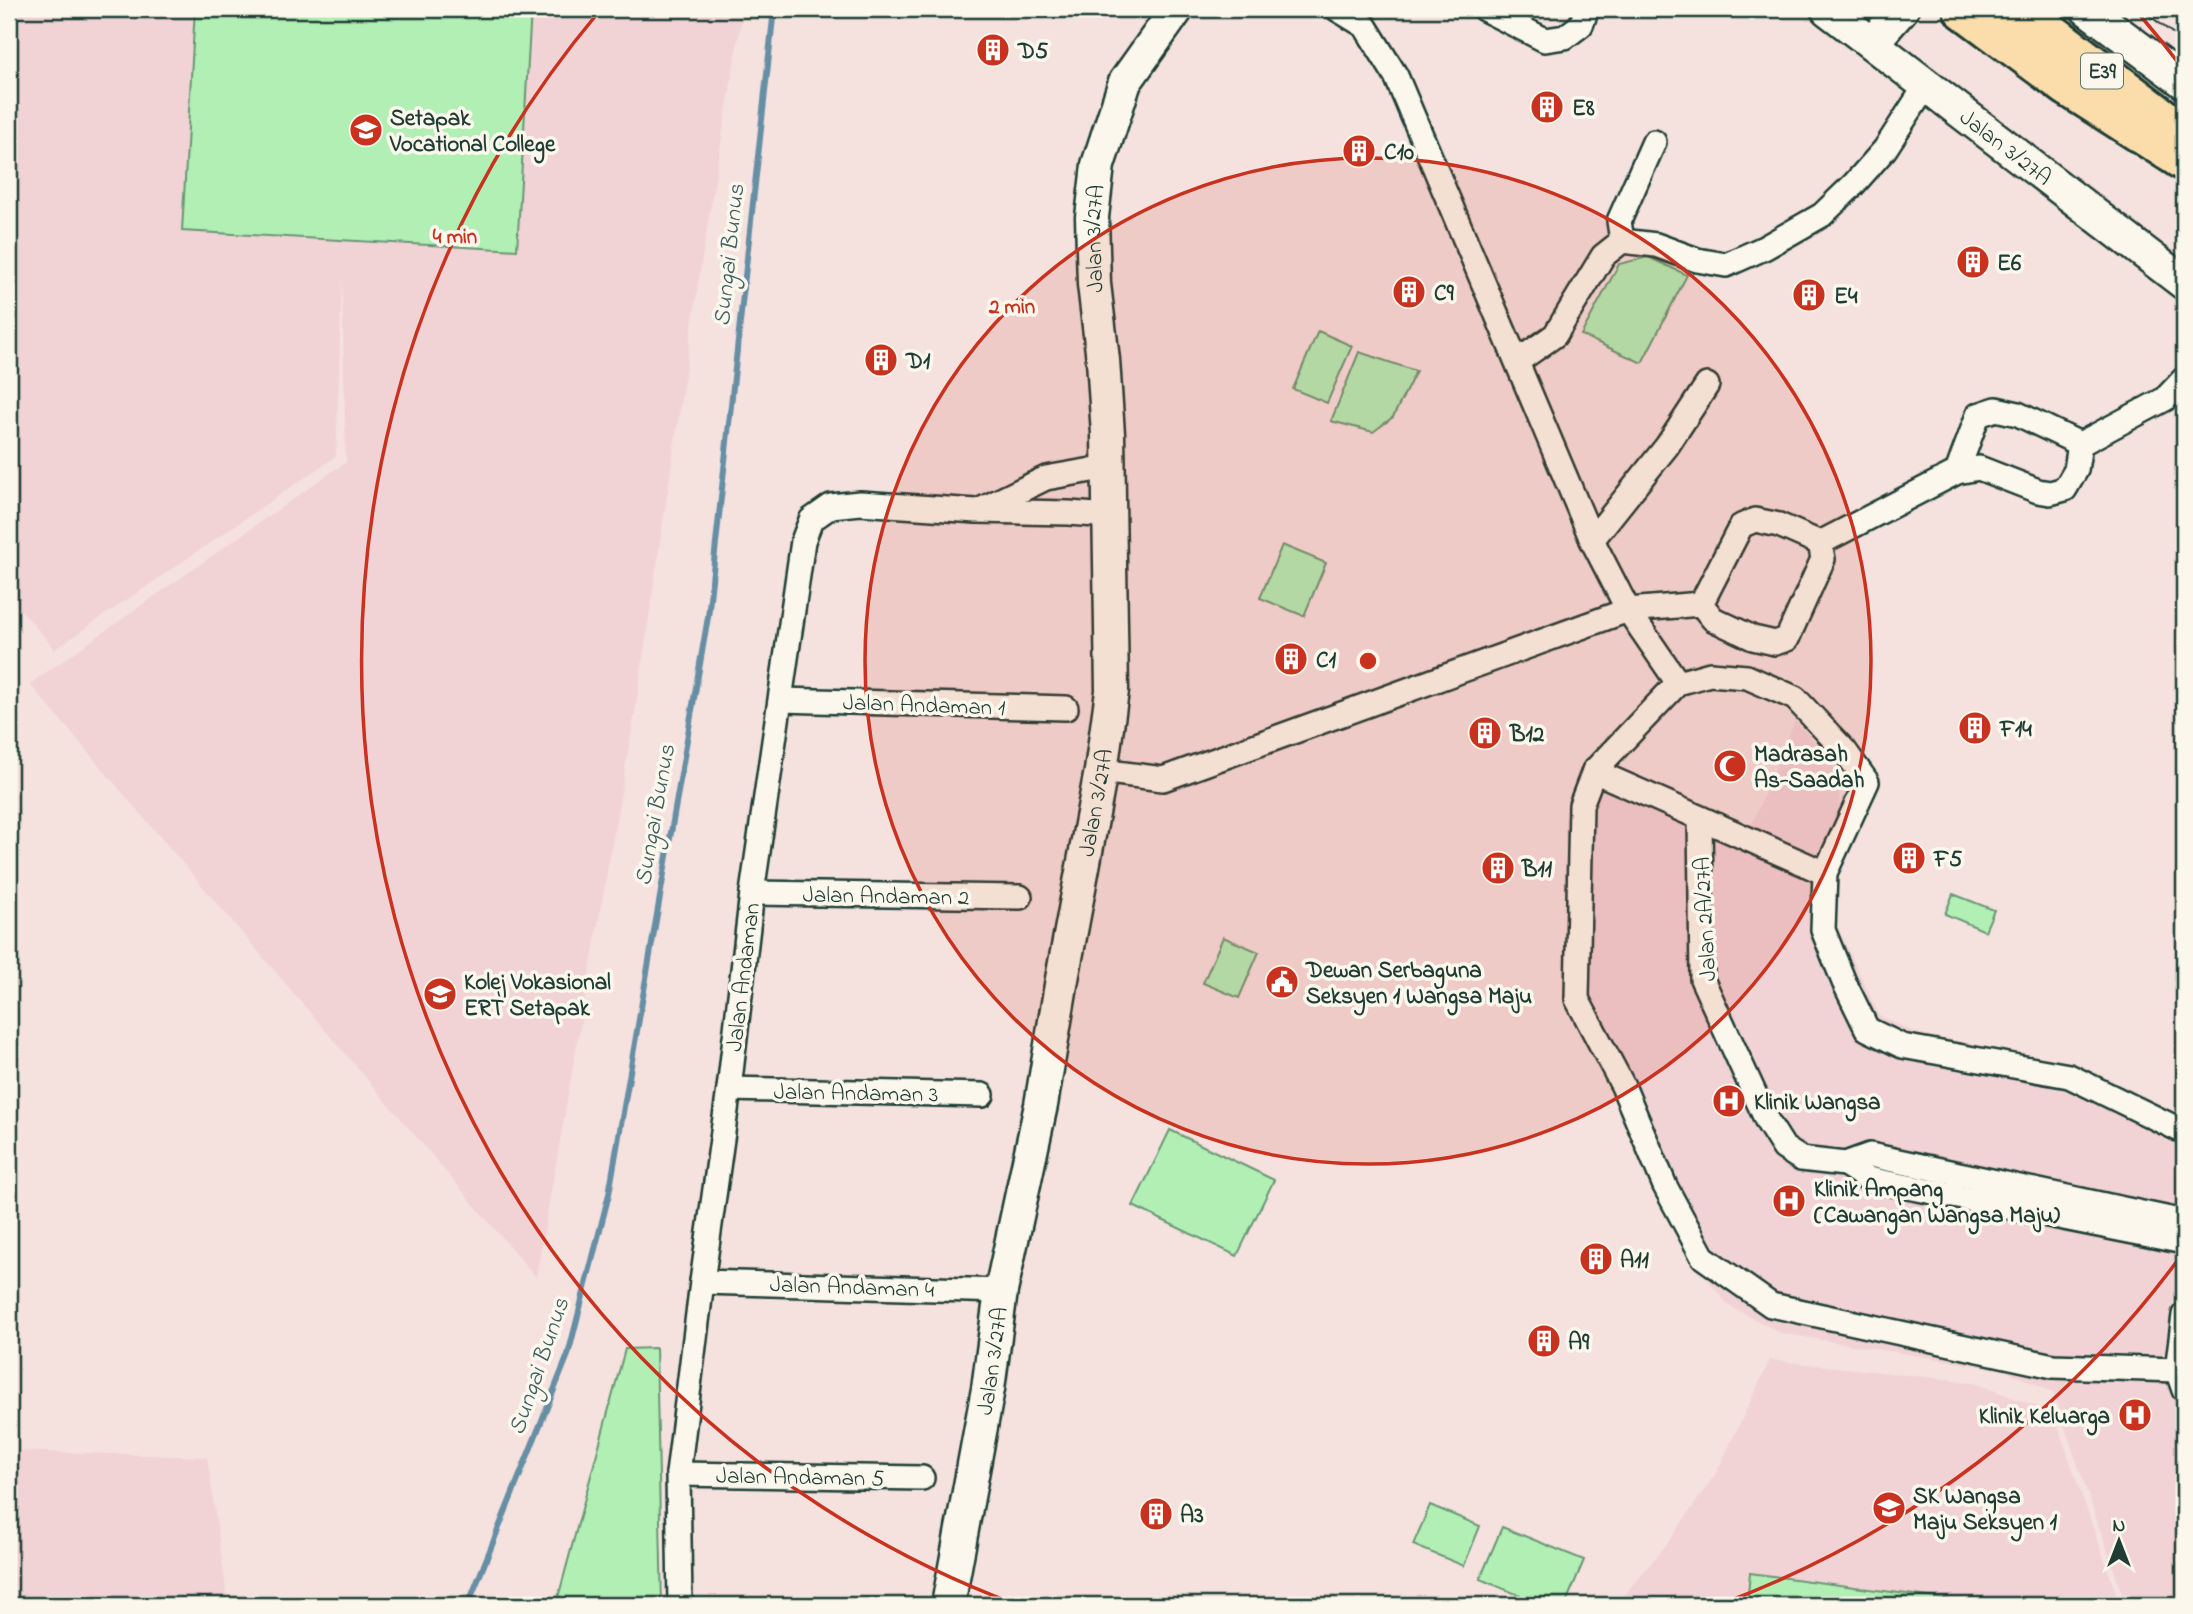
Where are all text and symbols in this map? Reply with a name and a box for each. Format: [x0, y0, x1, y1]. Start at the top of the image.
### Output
building icon: D5 [974, 31, 1012, 69]
place label: D5 [1017, 36, 1048, 69]
road number: E39 [2081, 54, 2123, 88]
building icon: E8 [1528, 88, 1566, 126]
place label: E8 [1572, 93, 1595, 126]
street label: Jalan 3/27A [1952, 102, 2058, 195]
place label: Setapak Vocational College [389, 103, 556, 164]
school or university icon: Setapak Vocational College [347, 111, 385, 149]
building icon: C10 [1340, 132, 1378, 170]
place label: C10 [1384, 137, 1414, 170]
water label: Sungai Bunus [706, 182, 755, 328]
street label: Jalan 3/27A [1078, 183, 1115, 295]
text: 4 min [433, 223, 477, 253]
building icon: E6 [1954, 243, 1992, 281]
place label: E6 [1997, 248, 2022, 281]
building icon: C9 [1390, 273, 1428, 311]
building icon: E4 [1790, 276, 1828, 314]
place label: C9 [1434, 278, 1455, 311]
place label: E4 [1834, 281, 1858, 314]
text: 2 min [988, 293, 1035, 323]
building icon: D1 [862, 341, 900, 379]
place label: D1 [905, 346, 931, 379]
building icon: C1 [1272, 640, 1310, 678]
place label: C1 [1316, 645, 1337, 678]
centre of rings [1356, 649, 1380, 673]
street label: Jalan Andaman 1 [842, 687, 1006, 726]
building icon: F14 [1956, 709, 1994, 747]
building icon: B12 [1466, 714, 1504, 752]
place label: F14 [1999, 714, 2032, 747]
place label: B12 [1509, 719, 1545, 752]
place label: Madrasah As-Saadah [1754, 739, 1864, 798]
water label: Sungai Bunus [627, 741, 686, 889]
street label: Jalan 3/27A [1071, 747, 1123, 860]
mosque icon: Madrasah As-Saadah [1711, 747, 1749, 785]
building icon: F5 [1890, 839, 1928, 877]
place label: F5 [1933, 844, 1962, 877]
building icon: B11 [1479, 849, 1517, 887]
place label: B11 [1521, 854, 1553, 887]
street label: Jalan 2A/27A [1687, 856, 1726, 982]
street label: Jalan Andaman 2 [802, 880, 970, 915]
street label: Jalan Andaman [719, 901, 770, 1054]
place label: Dewan Serbaguna Seksyen 1 Wangsa Maju [1305, 955, 1532, 1016]
public building icon: Dewan Serbaguna Seksyen 1 Wangsa Maju [1263, 963, 1301, 1001]
place label: Kolej Vokasional ERT Setapak [464, 967, 611, 1026]
school or university icon: Kolej Vokasional ERT Setapak [421, 975, 459, 1013]
street label: Jalan Andaman 3 [773, 1077, 939, 1112]
hospital icon: Klinik Wangsa [1710, 1082, 1748, 1120]
place label: Klinik Wangsa [1754, 1087, 1881, 1122]
place label: Klinik Ampang (Cawangan Wangsa Maju) [1814, 1174, 2060, 1235]
hospital icon: Klinik Ampang (Cawangan Wangsa Maju) [1770, 1182, 1808, 1220]
building icon: A11 [1577, 1240, 1615, 1278]
place label: A11 [1620, 1245, 1649, 1278]
street label: Jalan Andaman 4 [769, 1269, 935, 1308]
water label: Sungai Bunus [501, 1293, 580, 1440]
street label: Jalan 3/27A [969, 1305, 1018, 1418]
building icon: A9 [1525, 1322, 1563, 1360]
place label: A9 [1568, 1327, 1590, 1360]
hospital icon: Klinik Keluarga [2116, 1396, 2154, 1434]
place label: Klinik Keluarga [1979, 1401, 2110, 1436]
street label: Jalan Andaman 5 [715, 1461, 884, 1496]
place label: SK Wangsa Maju Seksyen 1 [1913, 1481, 2058, 1542]
school or university icon: SK Wangsa Maju Seksyen 1 [1870, 1489, 1908, 1527]
building icon: A3 [1137, 1495, 1175, 1533]
place label: A3 [1180, 1500, 1204, 1533]
north arrow [2084, 1506, 2154, 1576]
text: N [2113, 1513, 2126, 1540]

